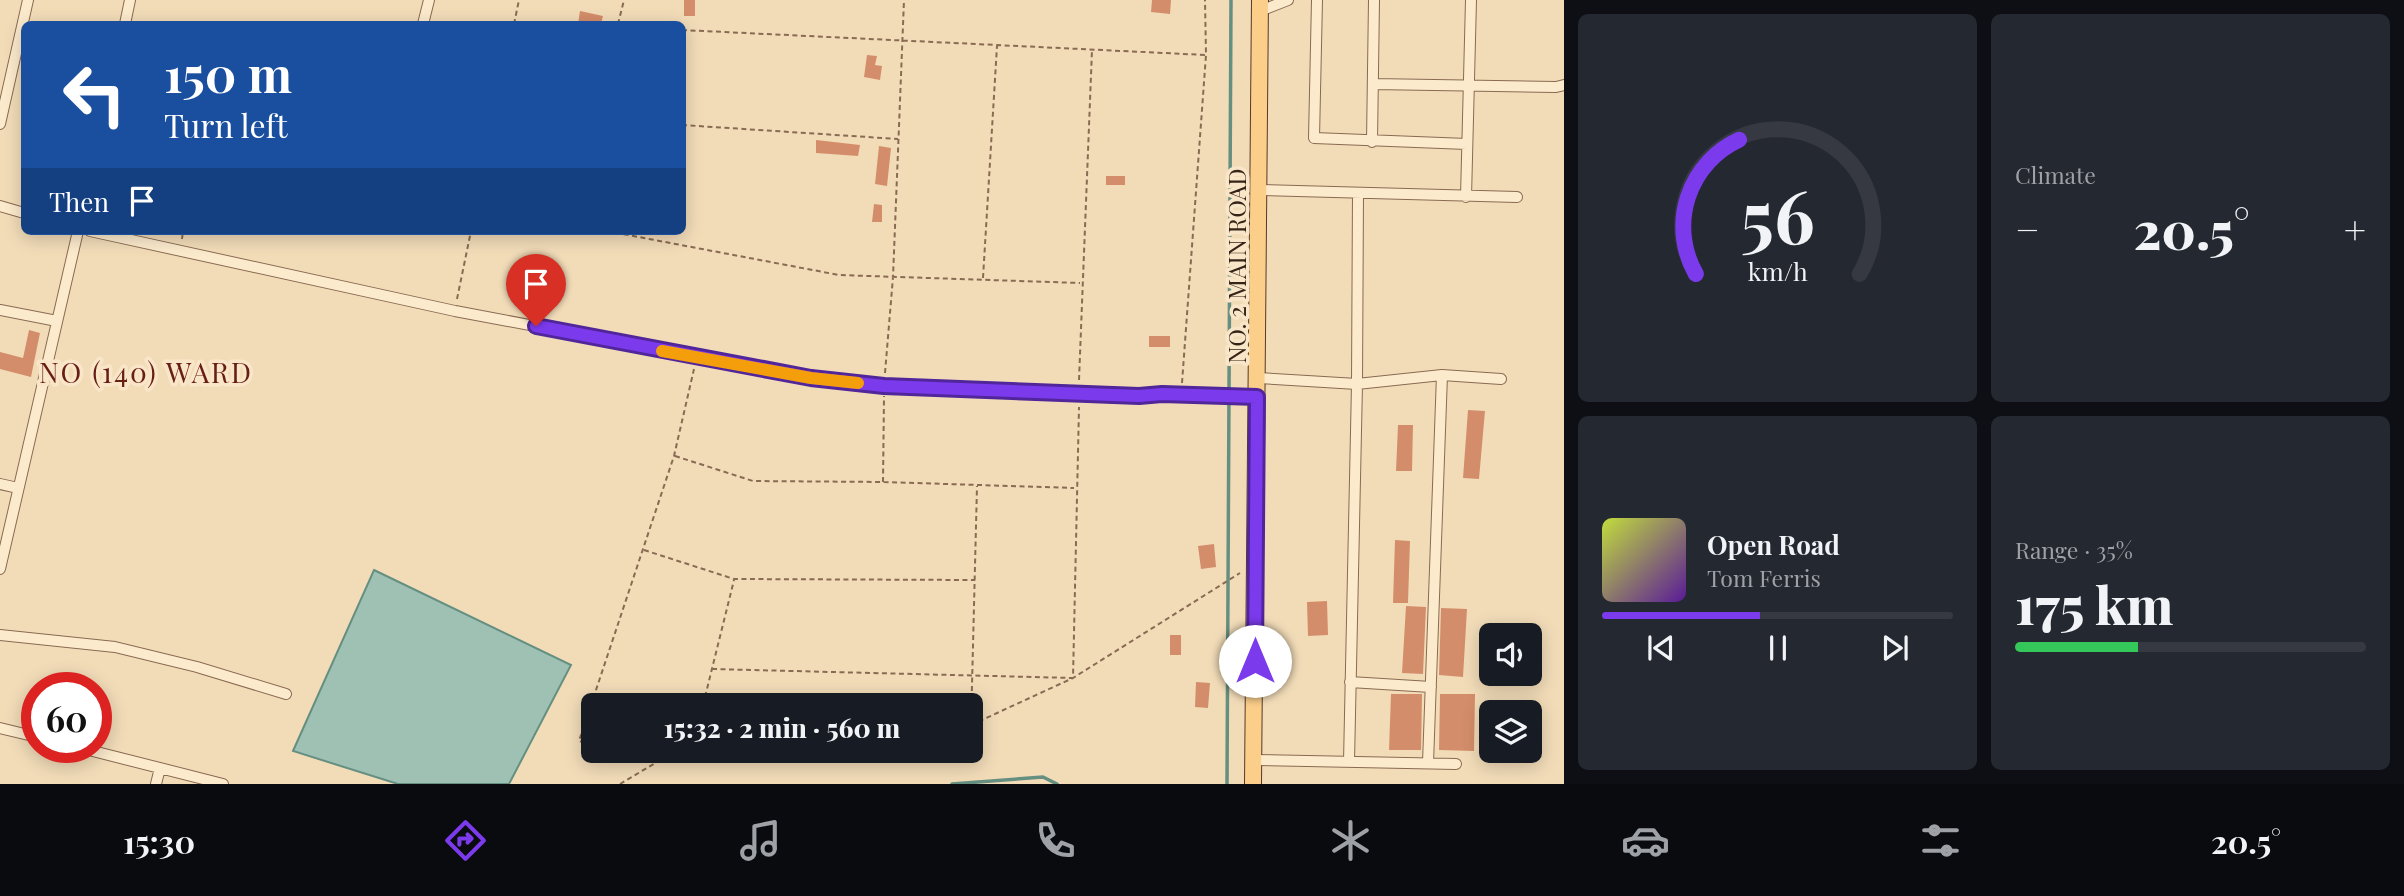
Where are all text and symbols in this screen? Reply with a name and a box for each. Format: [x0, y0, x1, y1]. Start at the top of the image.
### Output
text: 150 m [164, 40, 292, 105]
icon: left [49, 49, 140, 140]
text: Turn left [164, 103, 288, 146]
text: Climate [2015, 159, 2096, 190]
text: 56 [1740, 165, 1815, 262]
street label: NO. 2 MAIN ROAD [1220, 168, 1252, 364]
icon: arrive [123, 182, 161, 220]
text: Then [49, 184, 109, 219]
text: 20.5° [2134, 194, 2250, 263]
text: − [2015, 203, 2040, 254]
text: + [2344, 203, 2366, 254]
pin [506, 254, 566, 326]
text: km/h [1748, 254, 1808, 287]
icon: arrive [517, 265, 555, 303]
district label: NO (140) WARD [39, 353, 253, 390]
text: Open Road [1707, 527, 1840, 562]
text: Range · 35% [2015, 534, 2133, 565]
text: Tom Ferris [1707, 562, 1821, 593]
text: 175 km [2015, 569, 2173, 638]
map controls [1479, 623, 1542, 763]
button: sound [1479, 623, 1542, 686]
position arrow [1218, 624, 1292, 698]
icon: previous [1642, 629, 1680, 667]
icon: pause [1759, 629, 1797, 667]
icon: next [1876, 629, 1914, 667]
speed limit sign: 60 [21, 672, 112, 763]
button: layers [1479, 700, 1542, 763]
text: 15:32 · 2 min · 560 m [664, 710, 900, 745]
icon: directions [441, 816, 490, 865]
icon: music [736, 816, 785, 865]
icon: phone [1031, 816, 1080, 865]
icon: climate [1326, 816, 1375, 865]
icon: car [1621, 816, 1670, 865]
icon: filters [1916, 816, 1965, 865]
text: 15:30 [123, 819, 195, 862]
text: 20.5° [2211, 819, 2281, 862]

